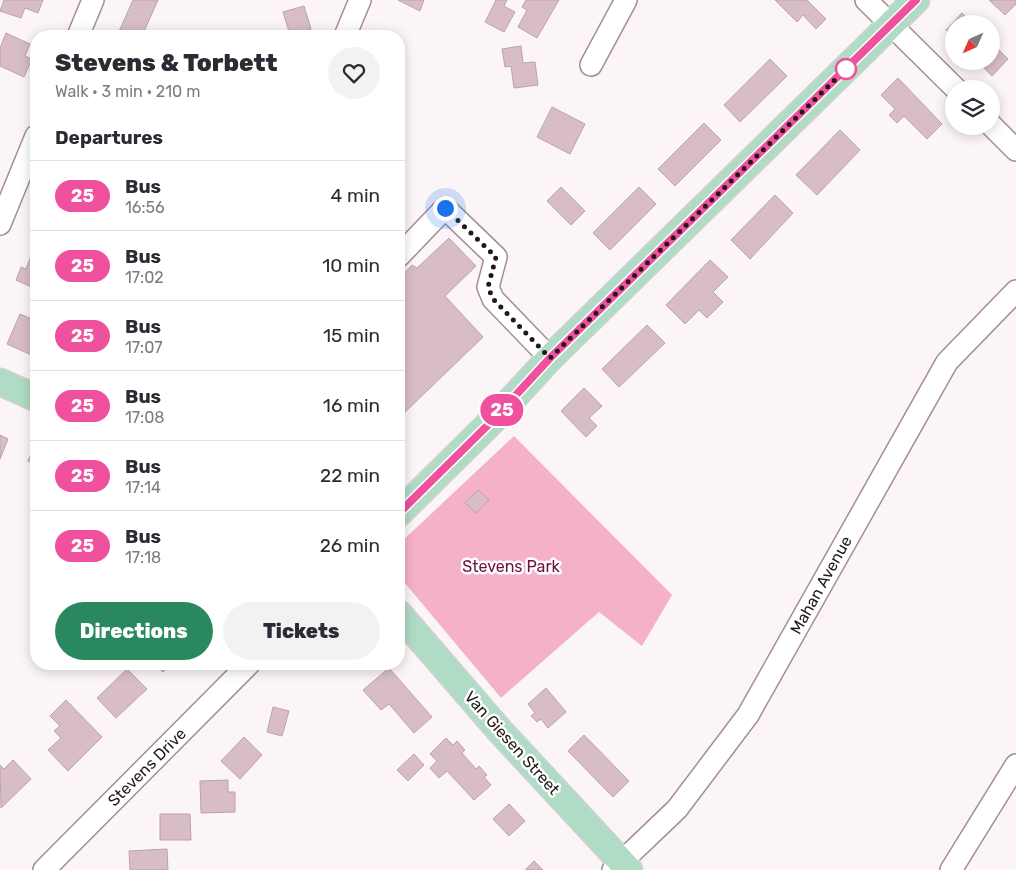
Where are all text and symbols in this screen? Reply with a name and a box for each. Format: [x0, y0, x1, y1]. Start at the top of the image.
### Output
north arrow [945, 15, 1000, 70]
map controls [945, 15, 1000, 135]
button: heart [328, 47, 380, 99]
text: Stevens & Torbett [55, 49, 278, 77]
unlabelled marker [835, 58, 857, 80]
button: layers [945, 80, 1000, 135]
text: Walk · 3 min · 210 m [55, 82, 200, 101]
text: Departures [55, 126, 163, 149]
text: Bus [125, 175, 161, 198]
text: 4 min [331, 184, 380, 207]
text: 25 [71, 185, 94, 207]
your location [433, 196, 458, 221]
text: 16:56 [125, 198, 165, 217]
text: Bus [125, 245, 161, 268]
text: 10 min [322, 254, 380, 277]
text: 25 [71, 255, 94, 277]
text: 17:02 [125, 268, 164, 287]
text: Bus [125, 315, 161, 338]
text: 15 min [323, 324, 380, 347]
text: 25 [71, 325, 94, 347]
text: 17:07 [125, 338, 163, 357]
text: Bus [125, 385, 161, 408]
text: 16 min [323, 394, 380, 417]
line badge: 25 [480, 394, 524, 426]
text: 25 [71, 395, 94, 417]
text: 25 [490, 399, 514, 421]
text: 17:08 [125, 408, 165, 427]
text: Bus [125, 455, 161, 478]
text: 22 min [320, 464, 380, 487]
text: 25 [71, 465, 94, 487]
text: 17:14 [125, 478, 161, 497]
text: Bus [125, 525, 161, 548]
street label: Mahan Avenue [786, 533, 856, 637]
text: 26 min [320, 534, 380, 557]
text: 25 [71, 535, 94, 557]
text: 17:18 [125, 548, 161, 567]
park label: Stevens Park [462, 557, 560, 576]
button: Directions [55, 602, 213, 660]
button: Tickets [223, 602, 380, 660]
street label: Van Giesen Street [461, 687, 563, 799]
street label: Stevens Drive [104, 724, 190, 810]

